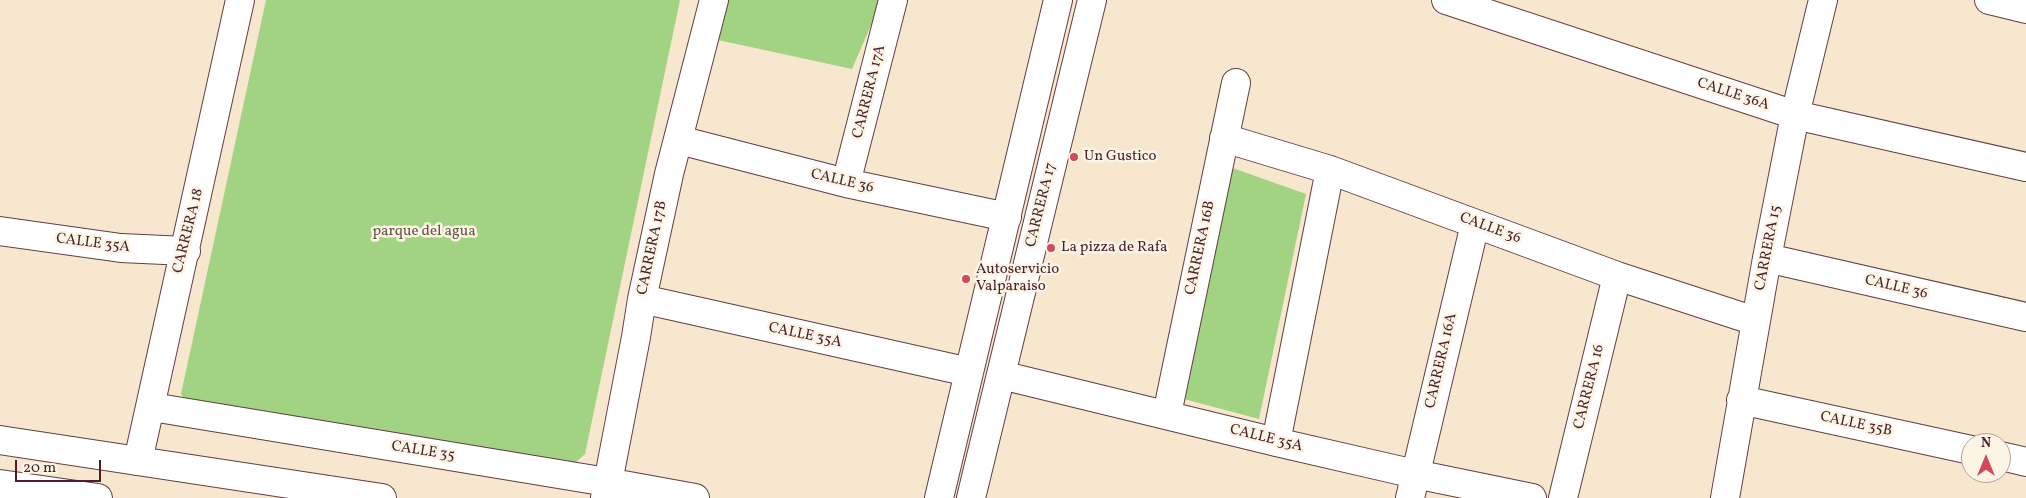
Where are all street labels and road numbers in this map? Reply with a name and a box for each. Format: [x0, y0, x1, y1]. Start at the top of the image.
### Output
street label: CARRERA 17A [850, 43, 890, 141]
street label: CALLE 36A [1695, 75, 1771, 115]
street label: CARRERA 17 [1023, 161, 1061, 249]
street label: CALLE 36 [809, 166, 875, 198]
street label: CARRERA 18 [170, 187, 208, 275]
street label: CARRERA 17B [634, 199, 672, 297]
street label: CARRERA 16B [1182, 199, 1220, 297]
street label: CARRERA 15 [1752, 204, 1786, 292]
street label: CALLE 36 [1457, 210, 1523, 248]
street label: CALLE 35A [55, 231, 131, 257]
street label: CALLE 36 [1863, 272, 1929, 304]
street label: CARRERA 16A [1422, 312, 1462, 410]
street label: CALLE 35A [767, 319, 843, 353]
street label: CARRERA 16 [1571, 343, 1609, 431]
street label: CALLE 35B [1818, 409, 1894, 441]
street label: CALLE 35A [1228, 421, 1304, 457]
street label: CALLE 35 [390, 438, 456, 466]

